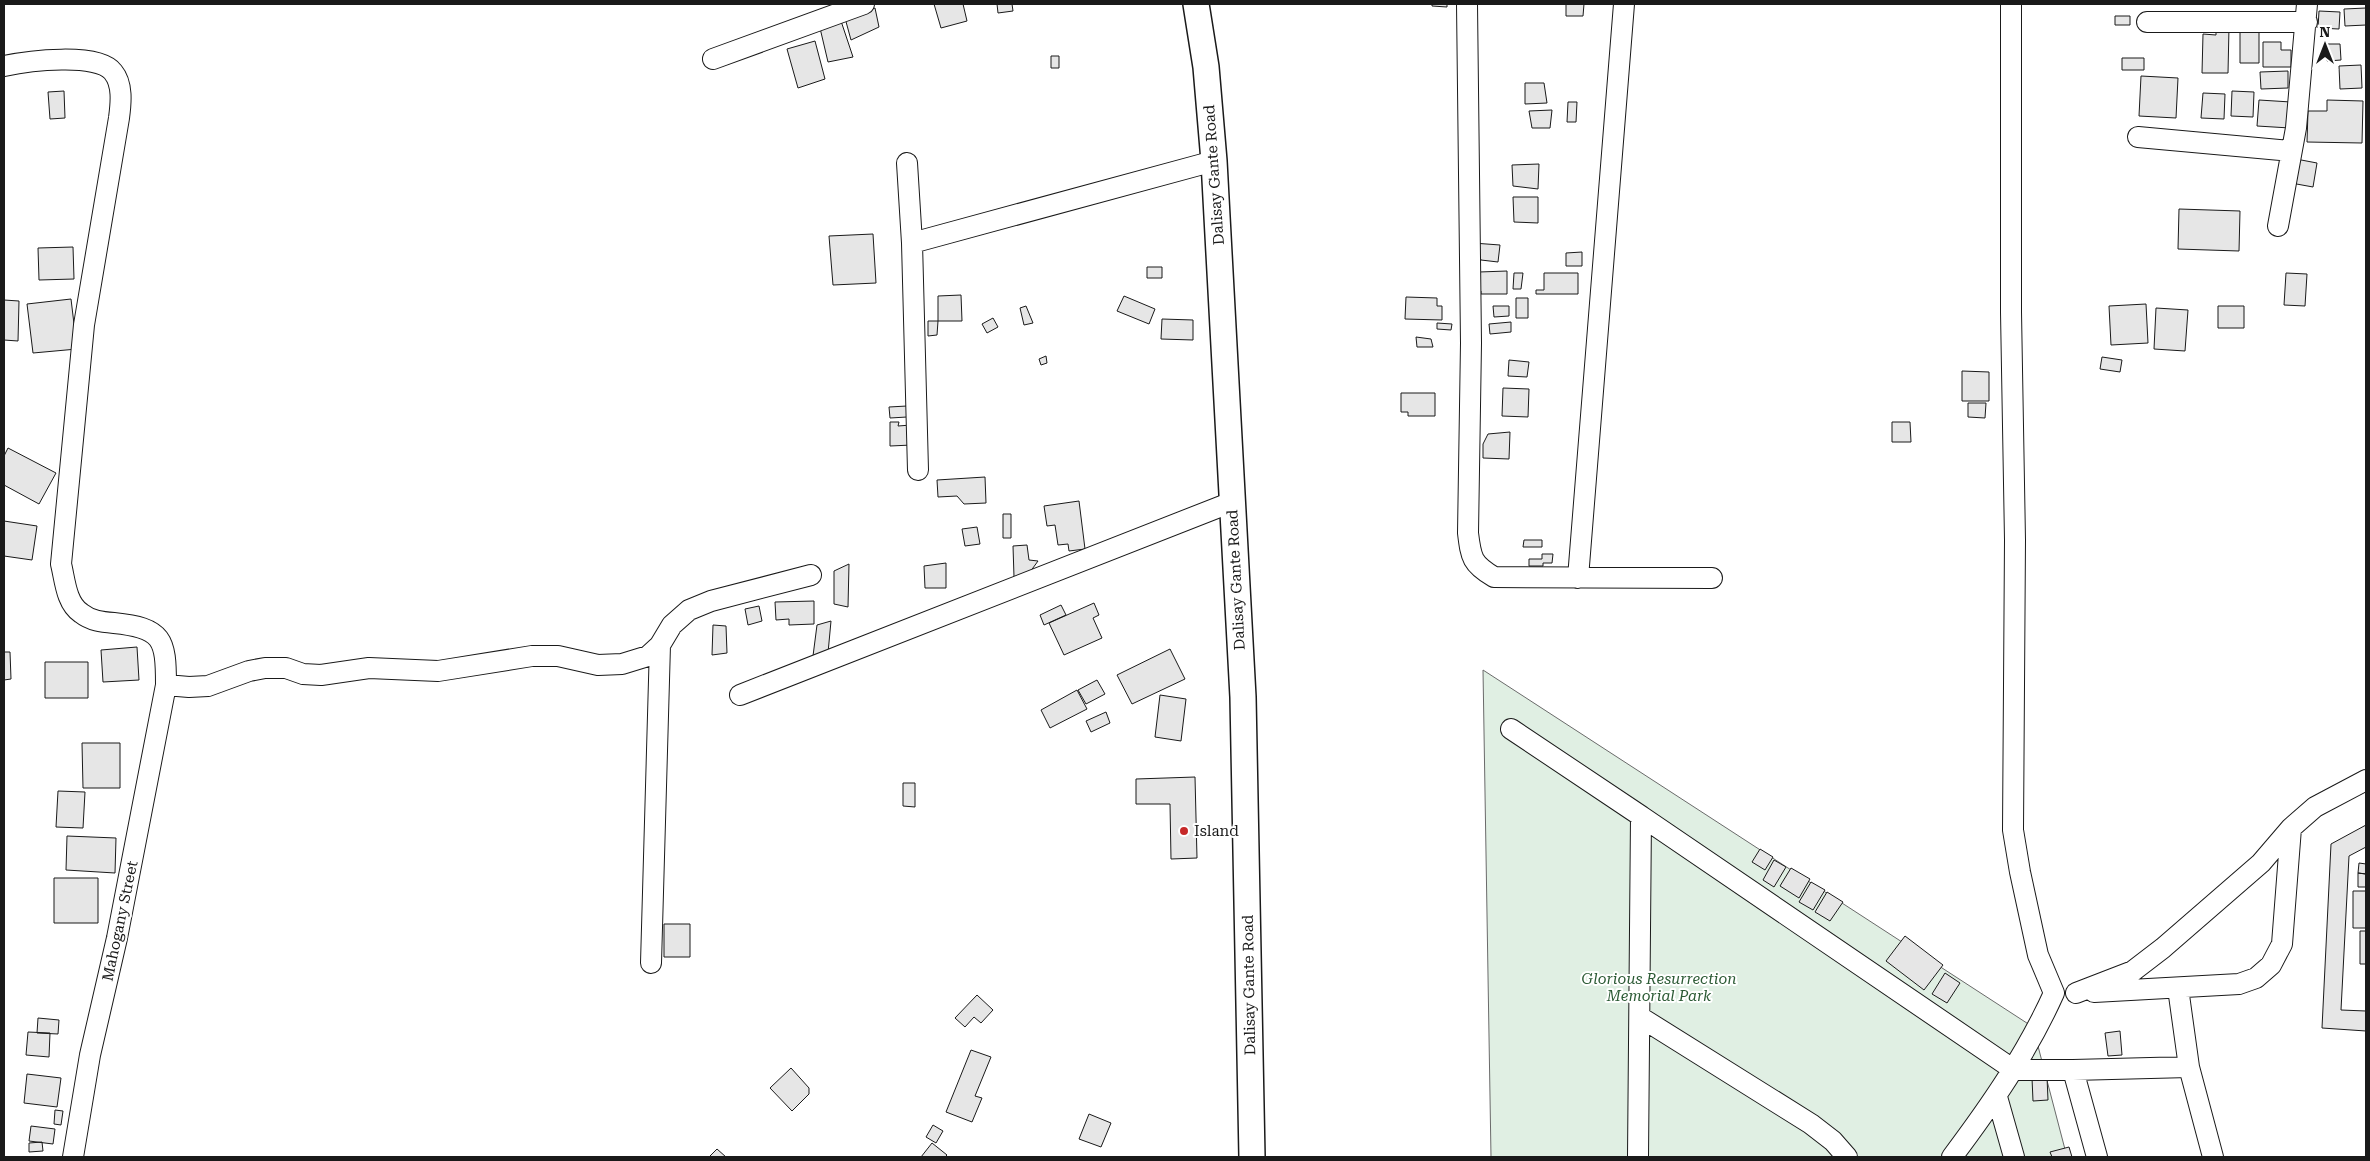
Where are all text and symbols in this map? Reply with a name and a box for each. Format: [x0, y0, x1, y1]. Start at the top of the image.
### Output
north arrow [2300, 20, 2350, 70]
text: N [2320, 24, 2331, 40]
street label: Dalisay Gante Road [1200, 104, 1228, 246]
street label: Dalisay Gante Road [1223, 509, 1249, 651]
place label: Island [1194, 822, 1239, 840]
marker: Island [1178, 825, 1190, 837]
street label: Mahogany Street [98, 859, 142, 983]
street label: Dalisay Gante Road [1239, 914, 1259, 1056]
park label: Glorious Resurrection Memorial Park [1582, 970, 1736, 1005]

